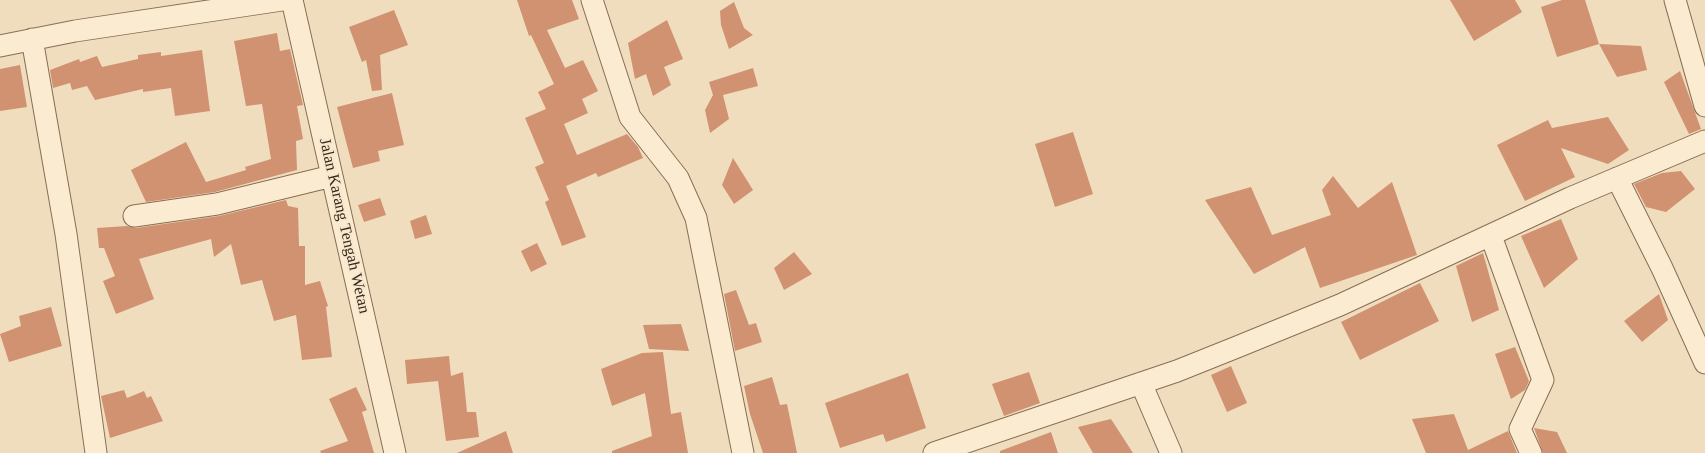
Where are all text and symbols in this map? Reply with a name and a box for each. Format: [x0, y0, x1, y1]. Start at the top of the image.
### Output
street label: Jalan Karang Tengah Wetan [314, 136, 374, 316]

